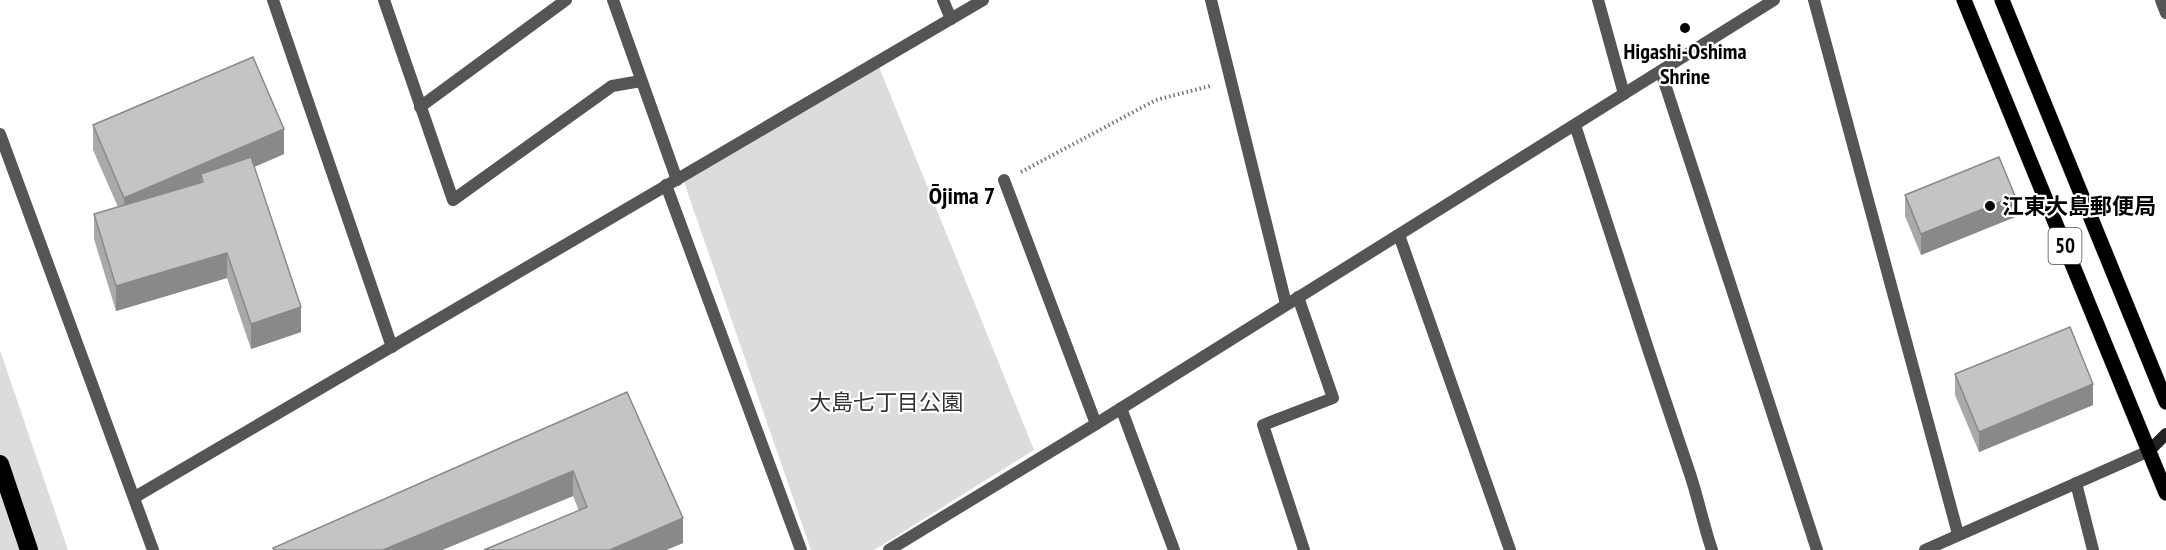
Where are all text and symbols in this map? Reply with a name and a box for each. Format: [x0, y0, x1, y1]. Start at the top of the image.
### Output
marker: Higashi-Oshima Shrine [1678, 21, 1692, 35]
place label: Higashi-Oshima Shrine [1624, 37, 1746, 90]
district label: Ōjima 7 [929, 180, 995, 211]
place label: 江東大島郵便局 [2002, 192, 2156, 220]
marker: 江東大島郵便局 [1983, 199, 1997, 213]
road number: 50 [2048, 228, 2082, 264]
park label: 大島七丁目公園 [809, 388, 963, 416]

